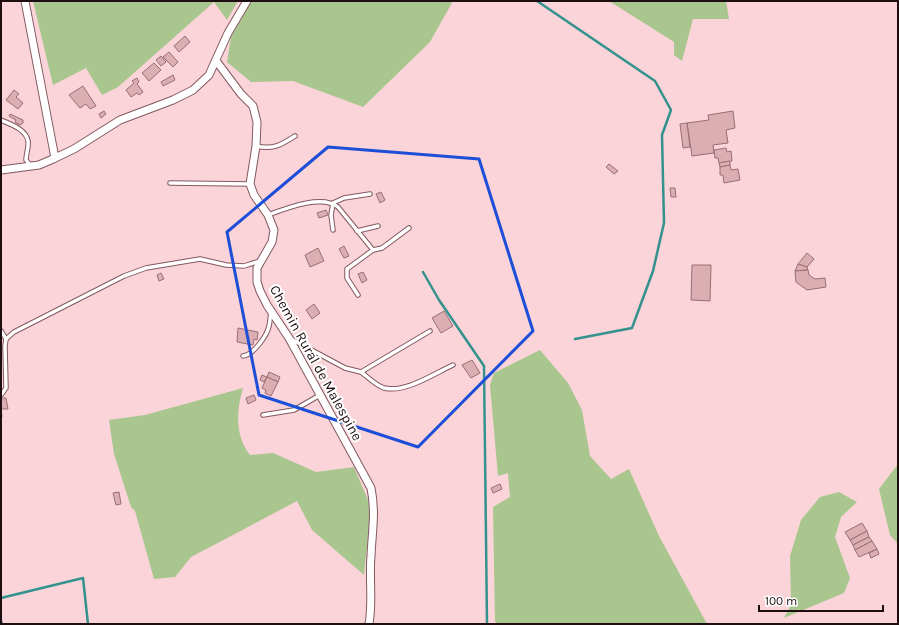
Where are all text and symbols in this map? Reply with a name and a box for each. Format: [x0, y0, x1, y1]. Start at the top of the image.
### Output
street label: Chemin Rural de Malespine [266, 282, 366, 444]
scale bar [759, 587, 883, 613]
text: 100 m [765, 594, 797, 608]

